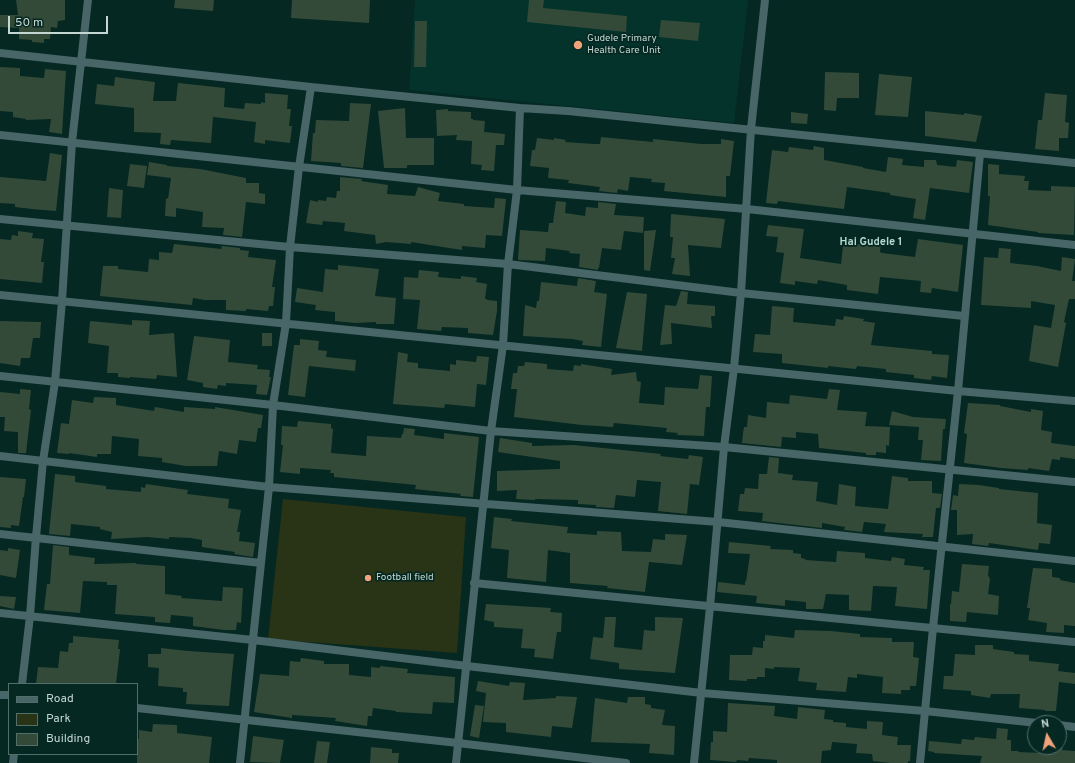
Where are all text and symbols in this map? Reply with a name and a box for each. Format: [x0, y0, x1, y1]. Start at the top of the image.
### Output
scale bar [10, 8, 110, 34]
text: 50 m [15, 15, 43, 31]
place label: Gudele Primary Health Care Unit [587, 33, 661, 56]
marker: Gudele Primary Health Care Unit [572, 39, 584, 51]
district label: Hai Gudele 1 [840, 236, 902, 250]
place label: Football field [376, 572, 434, 584]
marker: Football field [363, 573, 373, 583]
legend [8, 683, 138, 755]
text: Road [46, 691, 74, 707]
text: Park [46, 711, 71, 727]
north arrow [1027, 715, 1067, 755]
text: N [1040, 717, 1050, 732]
text: Building [46, 731, 90, 747]

